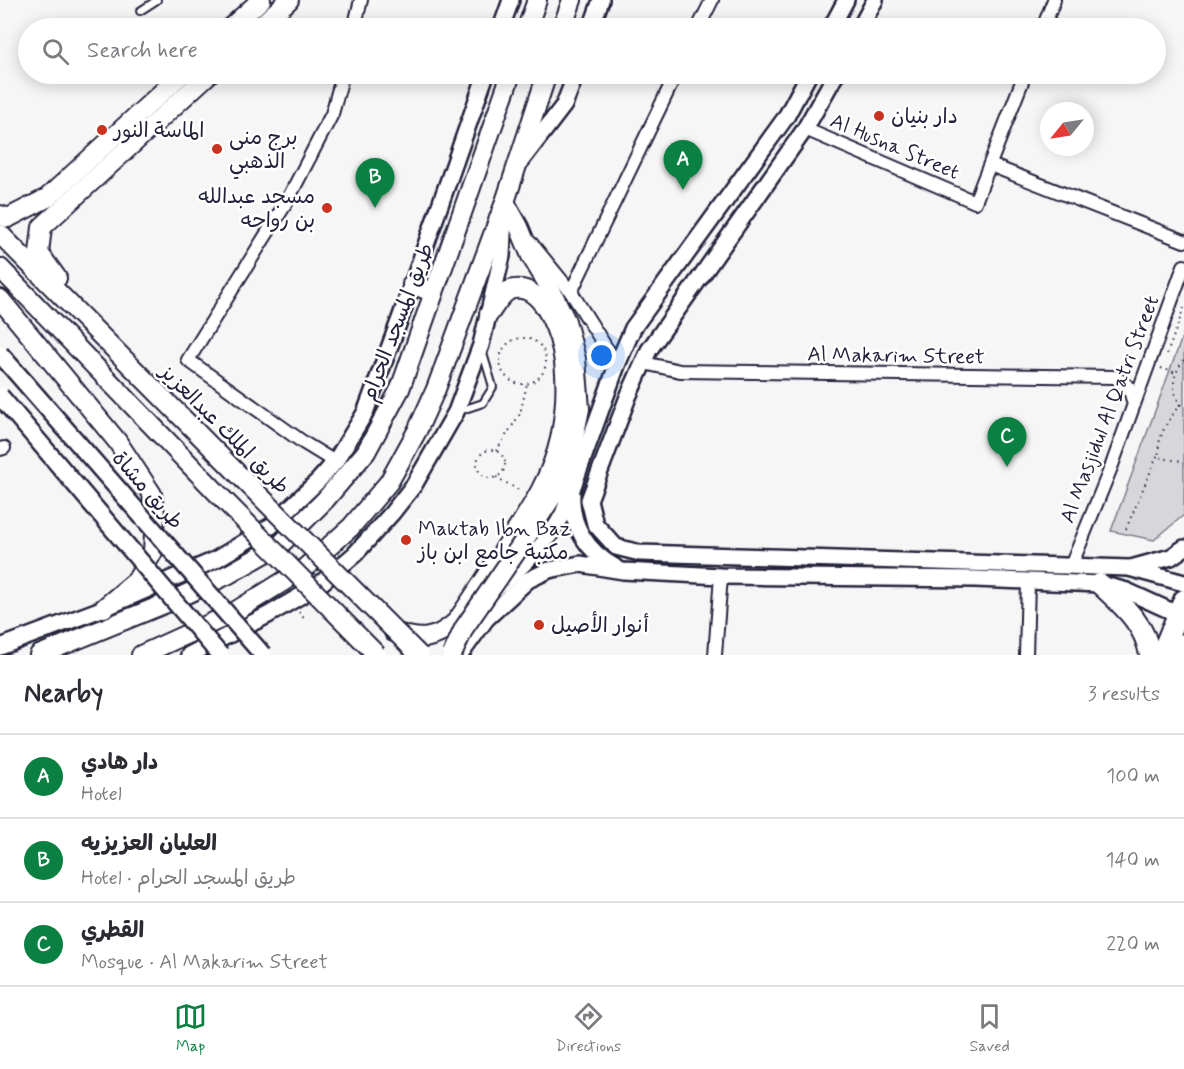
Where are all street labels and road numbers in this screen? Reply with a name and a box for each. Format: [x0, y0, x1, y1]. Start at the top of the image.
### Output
street label: Al Husna Street [826, 107, 964, 187]
street label: طريق المسجد الحرام [355, 239, 442, 406]
street label: Al Masjidul Al Qatri Street [1054, 291, 1166, 527]
street label: Al Makarim Street [807, 340, 985, 372]
street label: طريق الملك عبدالعزيز [152, 357, 295, 501]
street label: طريق مشاة [105, 445, 189, 536]

